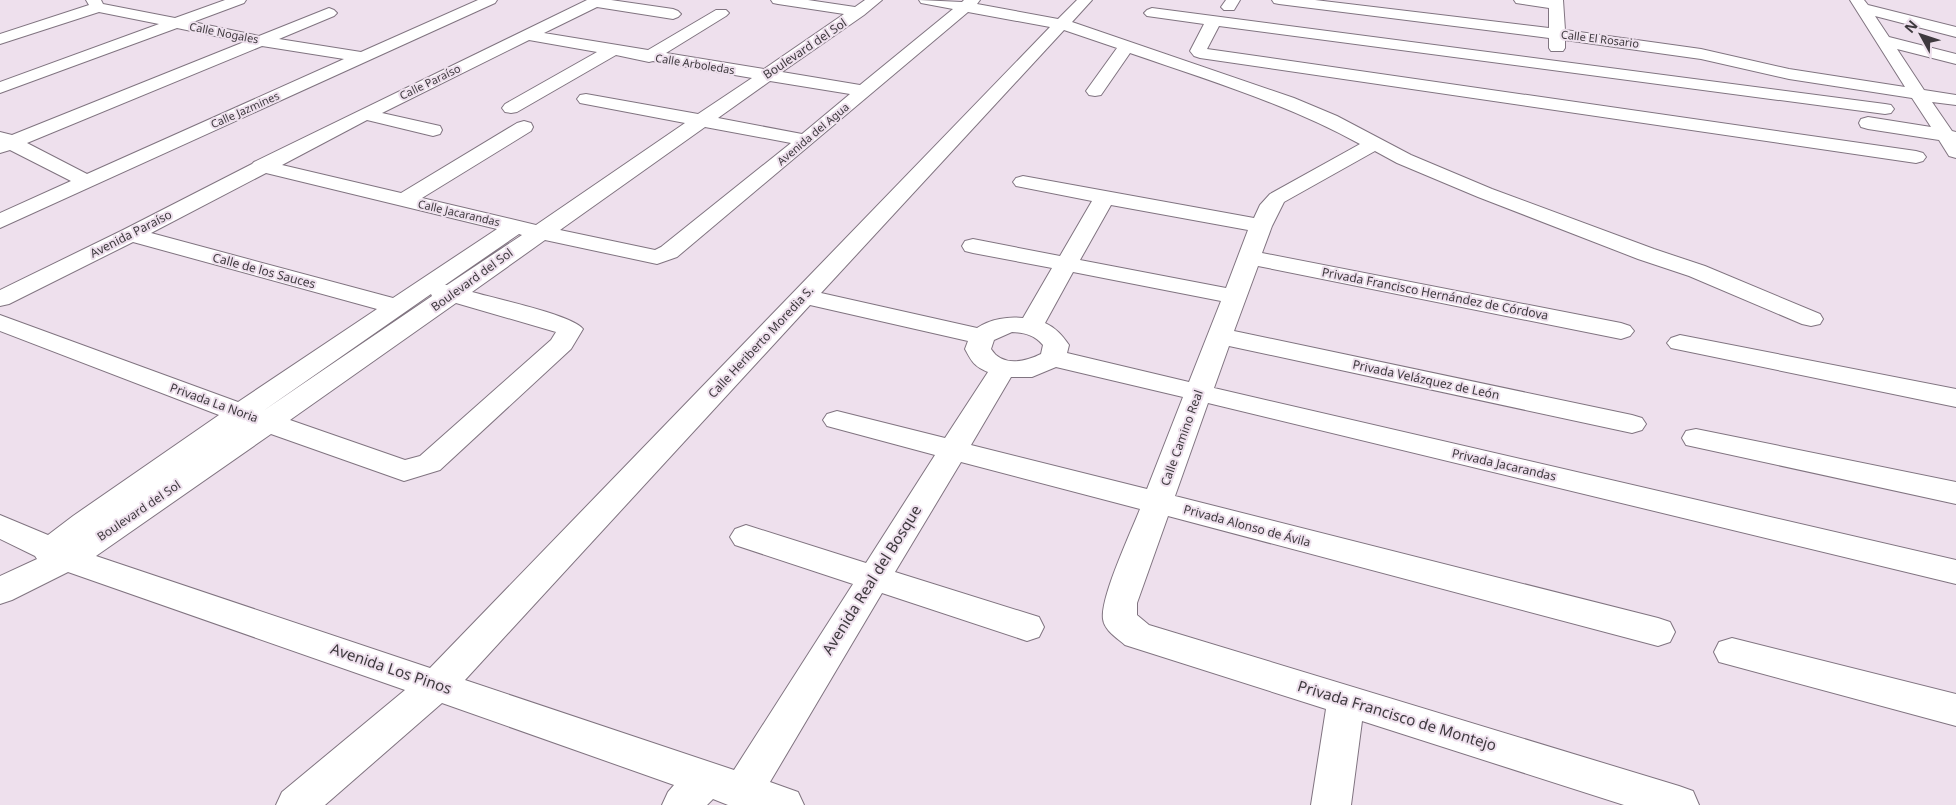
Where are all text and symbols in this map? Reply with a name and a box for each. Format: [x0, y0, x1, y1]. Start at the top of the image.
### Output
north arrow [1896, 10, 1946, 60]
street label: Boulevard del Sol [760, 14, 850, 83]
text: N [1900, 16, 1922, 37]
street label: Calle Nogales [188, 18, 260, 47]
street label: Calle El Rosario [1560, 26, 1640, 51]
street label: Calle Arboledas [654, 50, 736, 77]
street label: Calle Paraíso [397, 60, 463, 103]
street label: Calle Jazmines [208, 88, 281, 131]
street label: Avenida del Agua [774, 99, 852, 168]
street label: Calle Jacarandas [417, 196, 502, 229]
street label: Avenida Paraíso [87, 206, 175, 262]
street label: Boulevard del Sol [427, 244, 516, 315]
street label: Calle de los Sauces [211, 249, 318, 292]
street label: Privada Francisco Hernández de Córdova [1320, 263, 1550, 324]
street label: Calle Heriberto Moredia S. [704, 282, 817, 401]
street label: Privada Velázquez de León [1351, 356, 1501, 403]
street label: Privada La Noria [168, 379, 261, 426]
street label: Calle Camino Real [1156, 388, 1207, 488]
street label: Privada Jacarandas [1450, 444, 1558, 485]
street label: Boulevard del Sol [94, 476, 184, 545]
street label: Privada Alonso de Ávila [1182, 500, 1313, 551]
street label: Avenida Real del Bosque [817, 501, 925, 658]
street label: Avenida Los Pinos [328, 638, 455, 698]
street label: Privada Francisco de Montejo [1295, 675, 1499, 755]

